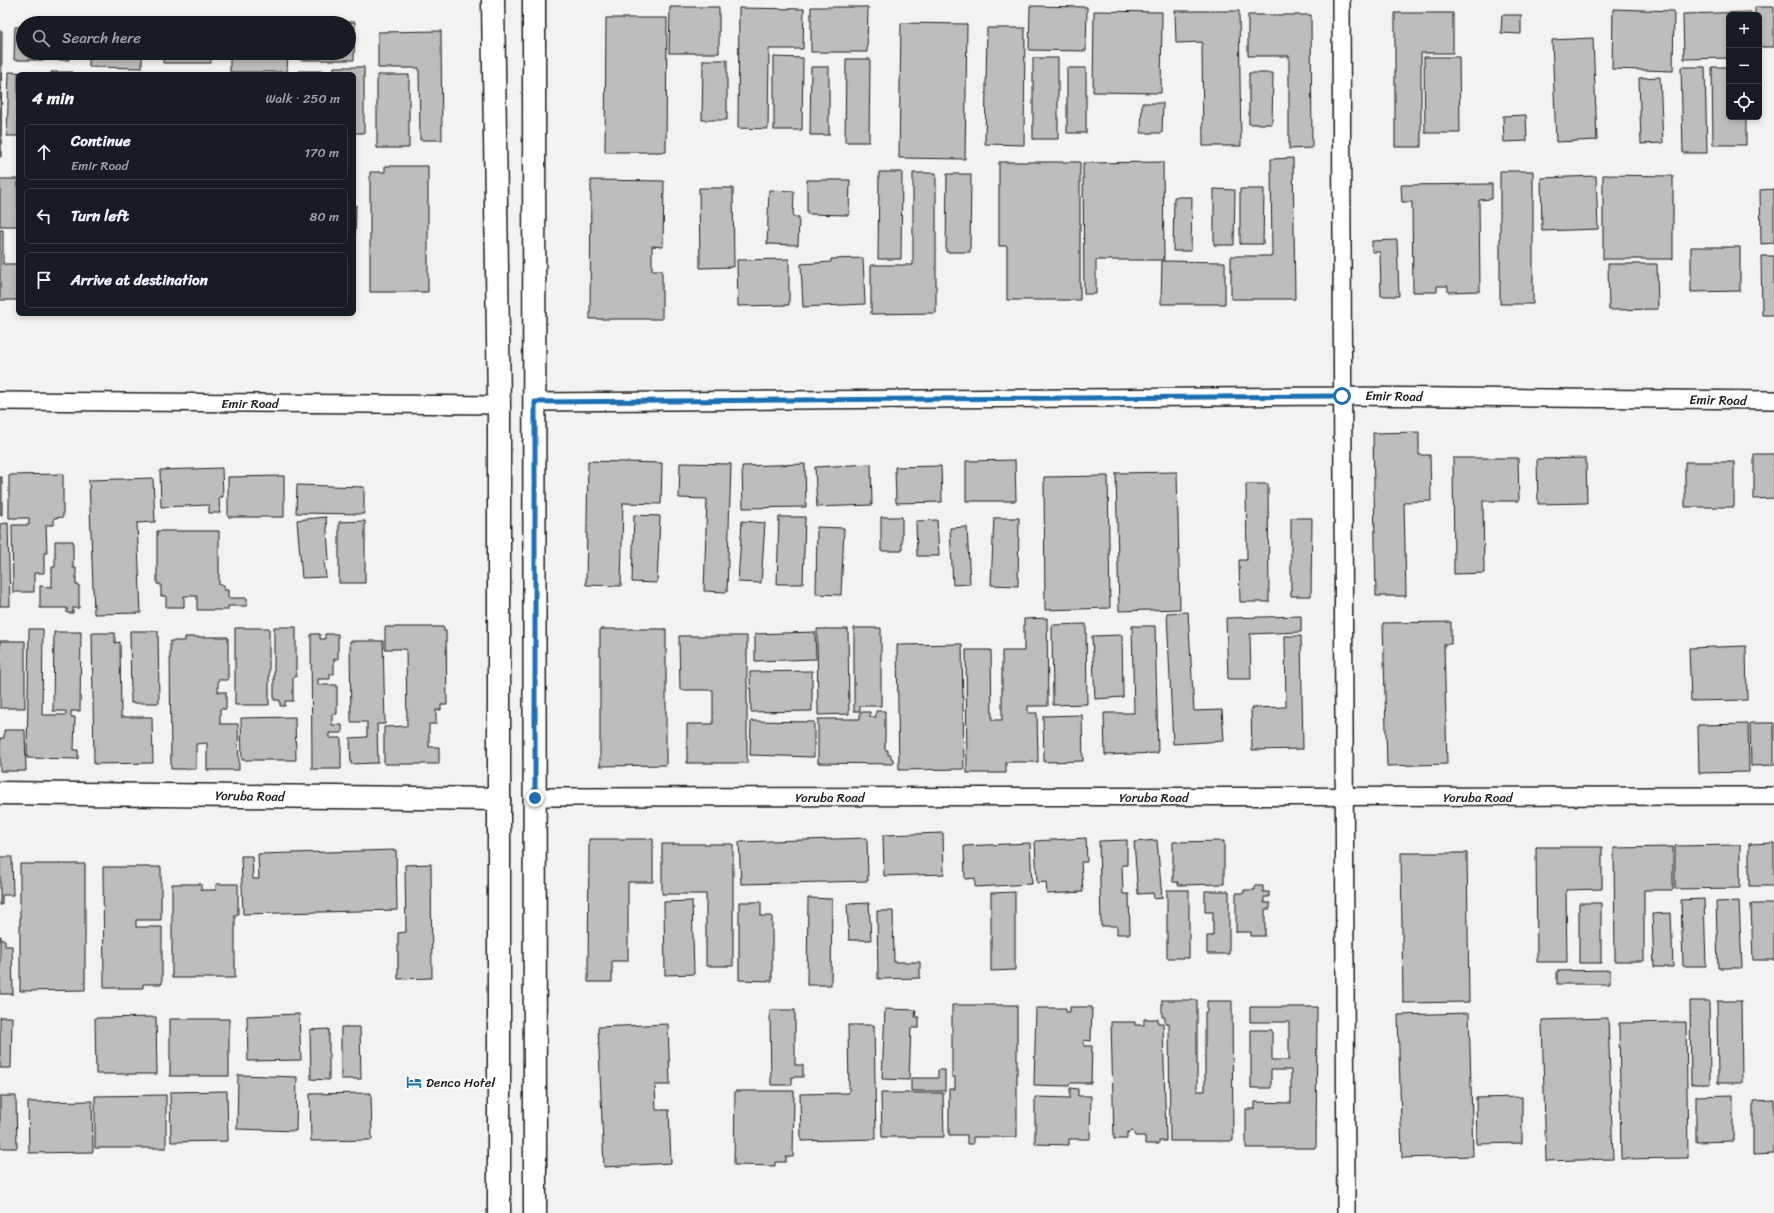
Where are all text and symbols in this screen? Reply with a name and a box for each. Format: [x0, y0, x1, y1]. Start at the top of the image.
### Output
map controls [1726, 12, 1762, 120]
button: + [1726, 12, 1762, 48]
search box [16, 16, 356, 60]
text: Search here [62, 25, 141, 51]
icon: search [30, 27, 52, 49]
button: − [1726, 48, 1762, 84]
text: 4 min [32, 83, 74, 113]
button: locate [1726, 84, 1762, 120]
text: Walk · 250 m [266, 87, 340, 110]
text: Continue [71, 128, 131, 154]
icon: ahead [33, 141, 55, 163]
text: 170 m [304, 141, 339, 164]
text: Emir Road [71, 154, 128, 177]
text: Turn left [71, 203, 129, 229]
icon: left [33, 205, 55, 227]
text: 80 m [310, 205, 339, 228]
text: Arrive at destination [71, 267, 208, 293]
icon: arrive [33, 269, 55, 291]
street label: Emir Road [1365, 384, 1424, 408]
route start [1333, 387, 1351, 405]
street label: Emir Road [1689, 388, 1748, 412]
street label: Emir Road [221, 392, 280, 415]
street label: Yoruba Road [215, 784, 286, 808]
street label: Yoruba Road [795, 786, 866, 809]
street label: Yoruba Road [1119, 786, 1190, 809]
street label: Yoruba Road [1443, 786, 1514, 809]
route end [526, 789, 544, 807]
place label: Denco Hotel [426, 1071, 495, 1094]
hotel icon: Denco Hotel [405, 1073, 423, 1091]

